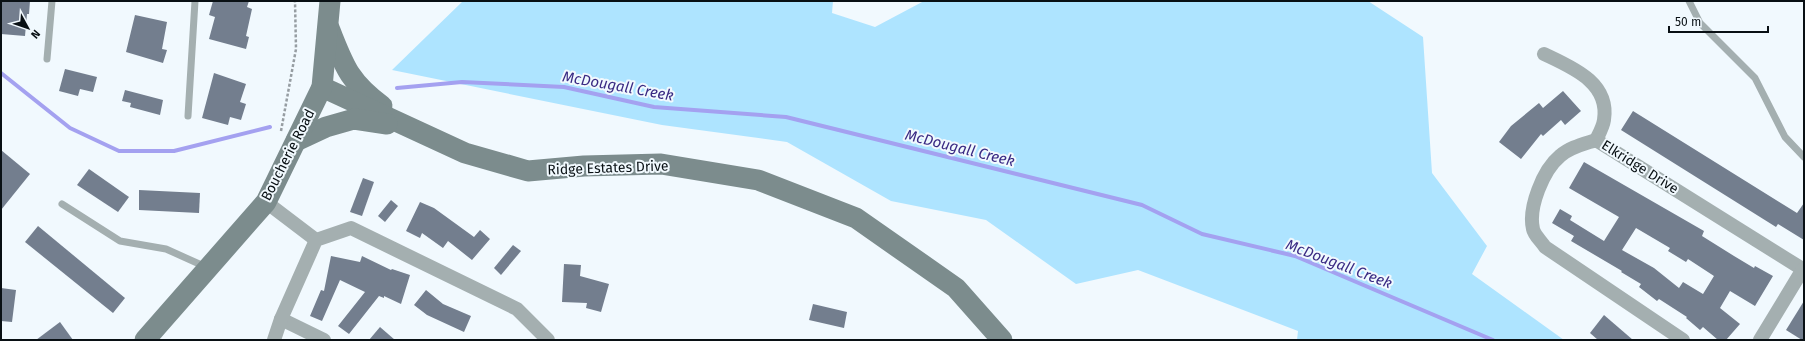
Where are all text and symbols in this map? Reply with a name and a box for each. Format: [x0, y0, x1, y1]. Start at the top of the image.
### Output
north arrow [8, 8, 48, 48]
scale bar [1669, 8, 1768, 34]
text: 50 m [1675, 15, 1701, 29]
text: N [28, 27, 43, 41]
water label: McDougall Creek [561, 67, 675, 105]
street label: Boucherie Road [258, 106, 318, 204]
water label: McDougall Creek [903, 126, 1017, 170]
street label: Elkridge Drive [1598, 137, 1682, 197]
street label: Ridge Estates Drive [547, 157, 669, 179]
water label: McDougall Creek [1283, 235, 1395, 293]

